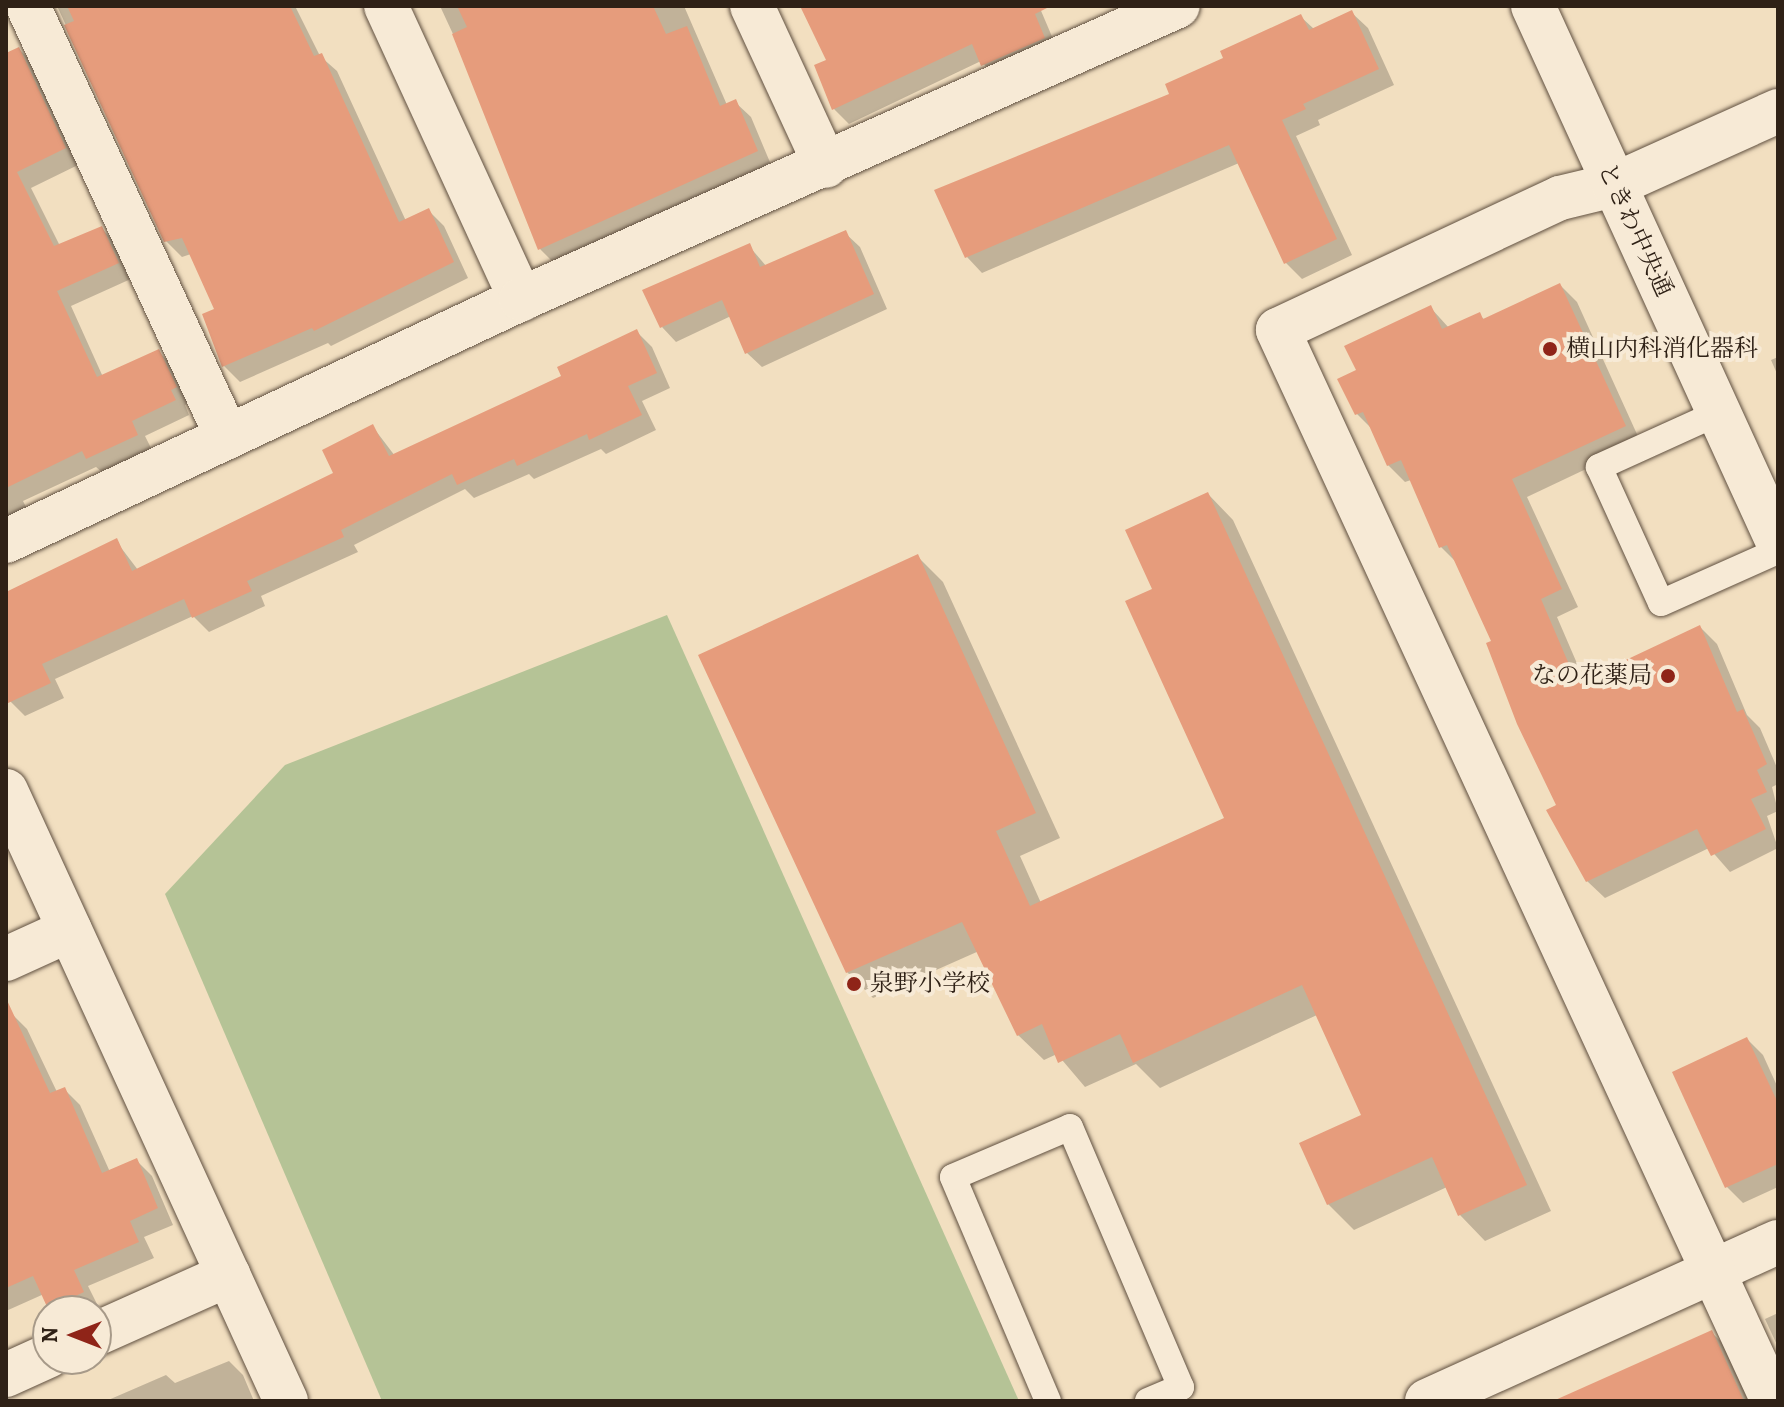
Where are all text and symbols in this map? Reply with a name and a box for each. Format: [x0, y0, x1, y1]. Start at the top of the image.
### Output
street label: ときわ中央通 [1592, 159, 1678, 301]
place label: 横山内科消化器科 [1566, 335, 1758, 363]
marker: 横山内科消化器科 [1541, 340, 1559, 358]
place label: なの花薬局 [1532, 662, 1652, 690]
marker: なの花薬局 [1659, 667, 1677, 685]
place label: 泉野小学校 [870, 970, 990, 998]
marker: 泉野小学校 [845, 975, 863, 993]
north arrow [32, 1295, 112, 1375]
text: N [35, 1327, 65, 1343]

